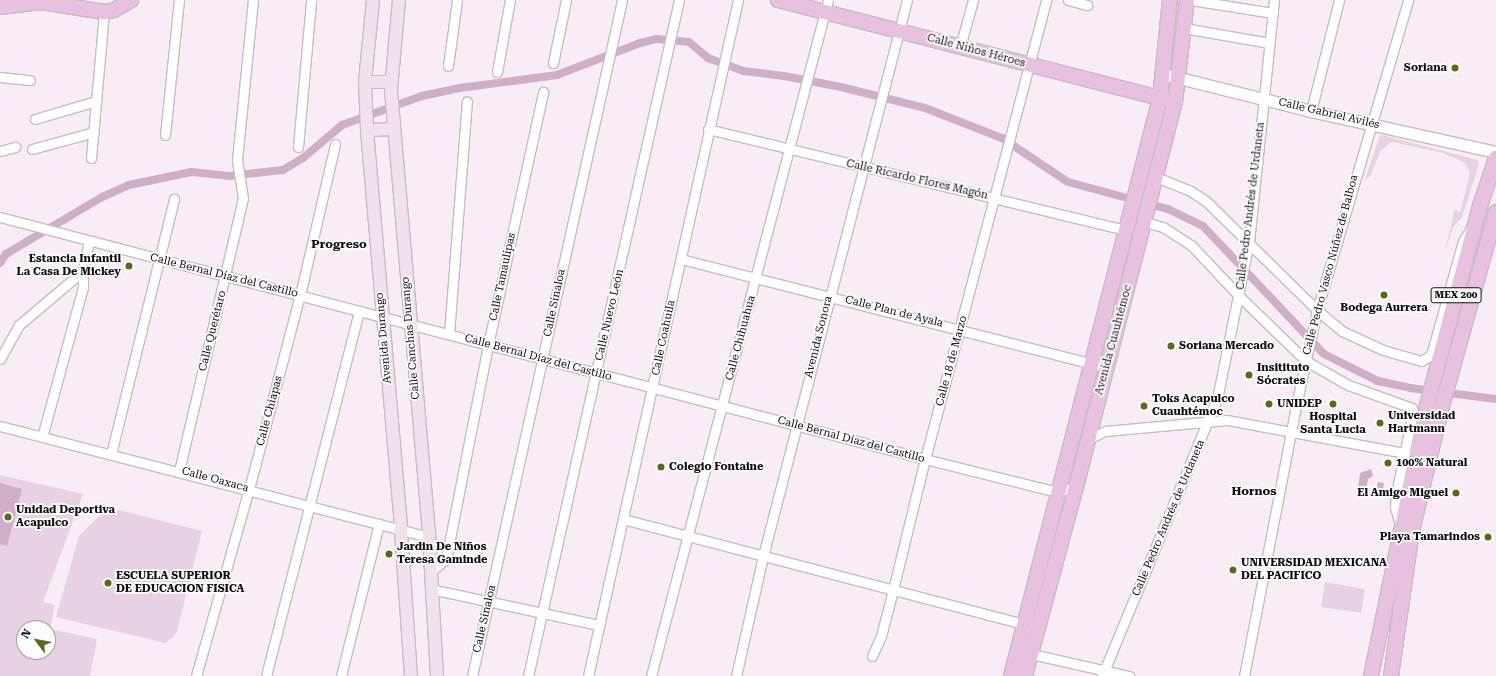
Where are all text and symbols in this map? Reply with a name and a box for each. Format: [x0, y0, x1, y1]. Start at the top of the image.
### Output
street label: Calle Niños Héroes [925, 32, 1027, 70]
place label: Soriana [1404, 61, 1447, 75]
marker: Soriana [1450, 63, 1460, 73]
street label: Calle Gabriel Avilés [1277, 96, 1381, 132]
street label: Calle Pedro Andrés de Urdaneta [1234, 121, 1268, 291]
street label: Calle Ricardo Flores Magón [845, 157, 989, 203]
street label: Calle Pedro Vasco Núñez de Balboa [1301, 173, 1361, 357]
street label: Calle Tamaulipas [487, 232, 519, 322]
district label: Progreso [311, 238, 367, 252]
street label: Calle Bernal Díaz del Castillo [149, 251, 299, 301]
place label: Estancia Infantil La Casa De Mickey [17, 253, 121, 279]
marker: Estancia Infantil La Casa De Mickey [124, 261, 134, 271]
street label: Calle Sinaloa [541, 268, 569, 338]
street label: Calle Nuevo León [593, 268, 627, 362]
street label: Calle Canchas Durango [399, 276, 423, 400]
street label: Avenida Cuauhtémoc [1093, 283, 1135, 397]
road number: MEX 200 [1430, 287, 1482, 303]
street label: Calle Querétaro [197, 289, 229, 373]
marker: Bodega Aurrera [1379, 290, 1389, 300]
street label: Avenida Durango [373, 292, 395, 384]
street label: Calle Plan de Ayala [844, 293, 944, 331]
street label: Calle Chihuahua [723, 294, 759, 382]
street label: Avenida Sonora [802, 295, 836, 379]
street label: Calle Coahuila [650, 299, 678, 377]
place label: Bodega Aurrera [1340, 301, 1428, 315]
street label: Calle 18 de Marzo [934, 314, 970, 408]
street label: Calle Bernal Díaz del Castillo [463, 332, 613, 384]
place label: Soriana Mercado [1179, 339, 1274, 353]
marker: Soriana Mercado [1166, 341, 1176, 351]
place label: Insitituto Sócrates [1257, 362, 1309, 388]
marker: Insitituto Sócrates [1244, 370, 1254, 380]
street label: Calle Chiapas [254, 374, 286, 448]
place label: Toks Acapulco Cuauhtémoc [1152, 393, 1235, 419]
place label: UNIDEP [1277, 397, 1322, 411]
marker: Hospital Santa Lucia [1327, 398, 1339, 410]
marker: UNIDEP [1264, 399, 1274, 409]
marker: Toks Acapulco Cuauhtémoc [1139, 401, 1149, 411]
place label: Universidad Hartmann [1388, 410, 1455, 436]
place label: Hospital Santa Lucia [1300, 411, 1366, 437]
street label: Calle Bernal Díaz del Castillo [776, 414, 926, 466]
marker: Universidad Hartmann [1375, 418, 1385, 428]
street label: Calle Pedro Andrés de Urdaneta [1130, 438, 1208, 598]
place label: 100% Natural [1396, 456, 1467, 470]
marker: 100% Natural [1383, 458, 1393, 468]
place label: Colegio Fontaine [669, 460, 763, 474]
marker: Colegio Fontaine [656, 462, 666, 472]
street label: Calle Oaxaca [180, 465, 250, 495]
district label: Hornos [1232, 485, 1276, 499]
place label: El Amigo Miguel [1357, 486, 1448, 500]
marker: El Amigo Miguel [1451, 488, 1461, 498]
place label: Unidad Deportiva Acapulco [16, 504, 115, 530]
marker: Unidad Deportiva Acapulco [3, 512, 13, 522]
place label: Playa Tamarindos [1380, 530, 1480, 544]
marker: Playa Tamarindos [1483, 532, 1493, 542]
place label: Jardin De Niños Teresa Gaminde [397, 541, 487, 567]
marker: Jardin De Niños Teresa Gaminde [384, 549, 394, 559]
place label: UNIVERSIDAD MEXICANA DEL PACIFICO [1241, 557, 1387, 583]
marker: UNIVERSIDAD MEXICANA DEL PACIFICO [1228, 565, 1238, 575]
place label: ESCUELA SUPERIOR DE EDUCACION FISICA [116, 570, 245, 596]
marker: ESCUELA SUPERIOR DE EDUCACION FISICA [103, 578, 113, 588]
street label: Calle Sinaloa [471, 584, 499, 654]
north arrow [16, 620, 56, 660]
text: N [18, 627, 34, 641]

